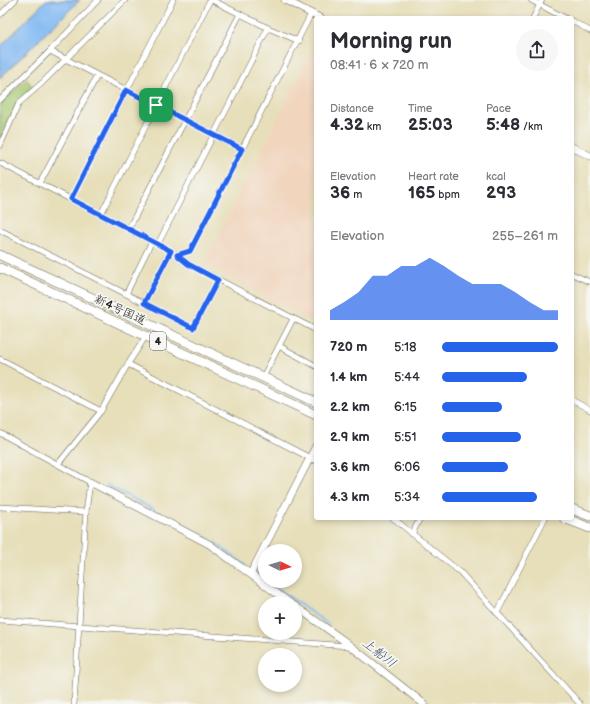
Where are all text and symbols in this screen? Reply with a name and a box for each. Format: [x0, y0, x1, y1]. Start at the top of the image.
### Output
text: Morning run [330, 28, 452, 55]
button: share [516, 29, 558, 71]
text: 08:41 · 6 × 720 m [330, 57, 429, 73]
pin [139, 88, 173, 122]
icon: arrive [145, 94, 167, 116]
text: Distance [330, 102, 374, 115]
text: Time [408, 102, 432, 115]
text: Pace [486, 102, 511, 115]
text: 4.32 [330, 115, 364, 135]
text: 25:03 [408, 115, 453, 135]
text: 5:48 [486, 115, 520, 135]
text: km [364, 120, 381, 133]
text: /km [520, 120, 543, 133]
text: Elevation [330, 170, 376, 183]
text: Heart rate [408, 170, 459, 183]
text: kcal [486, 170, 506, 183]
text: 36 [330, 183, 350, 203]
text: 165 [408, 183, 435, 203]
text: 293 [486, 183, 516, 203]
text: m [350, 188, 362, 201]
text: bpm [435, 188, 460, 201]
text: Elevation [330, 228, 384, 244]
text: 255–261 m [492, 228, 558, 244]
street label: 新4号国道 [92, 292, 148, 328]
road number: 4 [150, 332, 166, 350]
text: 720 m [330, 339, 367, 355]
text: 5:18 [394, 339, 417, 355]
text: 1.4 km [330, 369, 367, 385]
text: 5:44 [394, 369, 420, 385]
text: 2.2 km [330, 399, 370, 415]
text: 6:15 [394, 399, 417, 415]
text: 2.9 km [330, 429, 370, 445]
text: 5:51 [394, 429, 417, 445]
text: 3.6 km [330, 459, 370, 475]
text: 6:06 [394, 459, 420, 475]
text: 4.3 km [330, 489, 370, 505]
text: 5:34 [394, 489, 420, 505]
north arrow [258, 544, 302, 588]
map controls [258, 544, 302, 692]
button: + [258, 596, 302, 640]
water label: 上船川 [359, 635, 399, 671]
button: − [258, 648, 302, 692]

